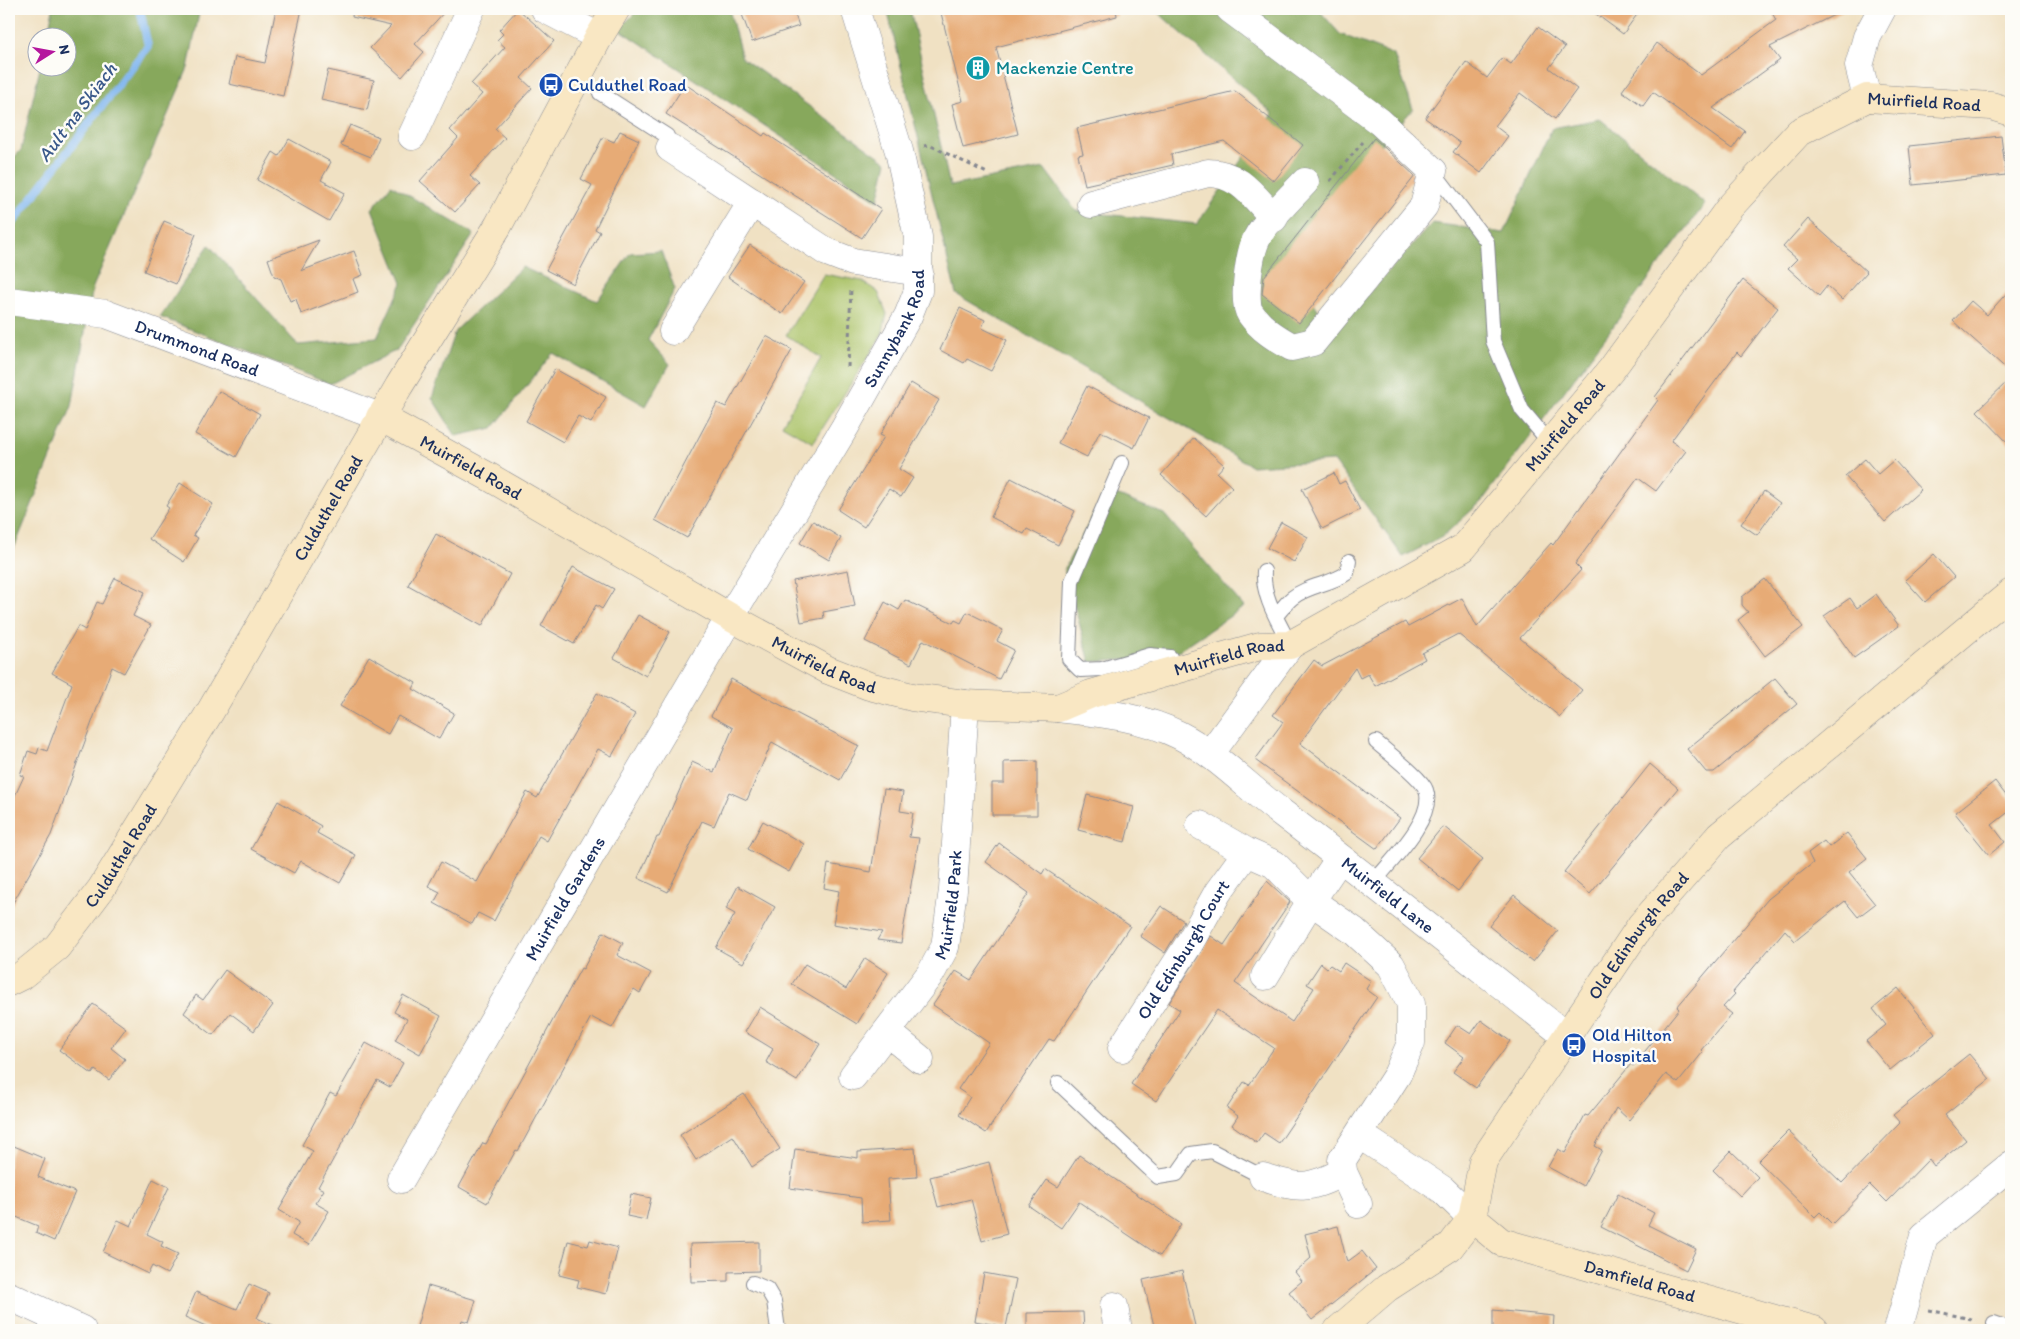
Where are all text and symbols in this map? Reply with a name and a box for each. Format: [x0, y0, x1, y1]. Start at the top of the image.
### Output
north arrow [28, 28, 78, 78]
text: N [55, 43, 74, 56]
building icon: Mackenzie Centre [965, 55, 991, 81]
water label: Ault na Skiach [32, 57, 122, 166]
place label: Mackenzie Centre [996, 57, 1134, 79]
bus stop icon: Culduthel Road [538, 72, 564, 98]
place label: Culduthel Road [568, 74, 687, 96]
street label: Muirfield Road [1867, 87, 1982, 116]
street label: Sunnybank Road [859, 269, 929, 391]
street label: Drummond Road [132, 315, 262, 382]
street label: Muirfield Road [1520, 374, 1610, 476]
street label: Muirfield Road [416, 430, 526, 505]
street label: Culduthel Road [289, 451, 368, 565]
street label: Muirfield Road [768, 631, 879, 698]
street label: Muirfield Road [1171, 634, 1285, 681]
street label: Culduthel Road [80, 800, 162, 912]
street label: Muirfield Gardens [520, 832, 610, 965]
street label: Muirfield Park [929, 849, 967, 964]
street label: Muirfield Lane [1337, 852, 1439, 938]
street label: Old Edinburgh Road [1583, 867, 1694, 1004]
street label: Old Edinburgh Court [1132, 875, 1235, 1024]
place label: Old Hilton Hospital [1592, 1024, 1672, 1067]
bus stop icon: Old Hilton Hospital [1561, 1032, 1587, 1058]
street label: Damfield Road [1582, 1255, 1698, 1307]

